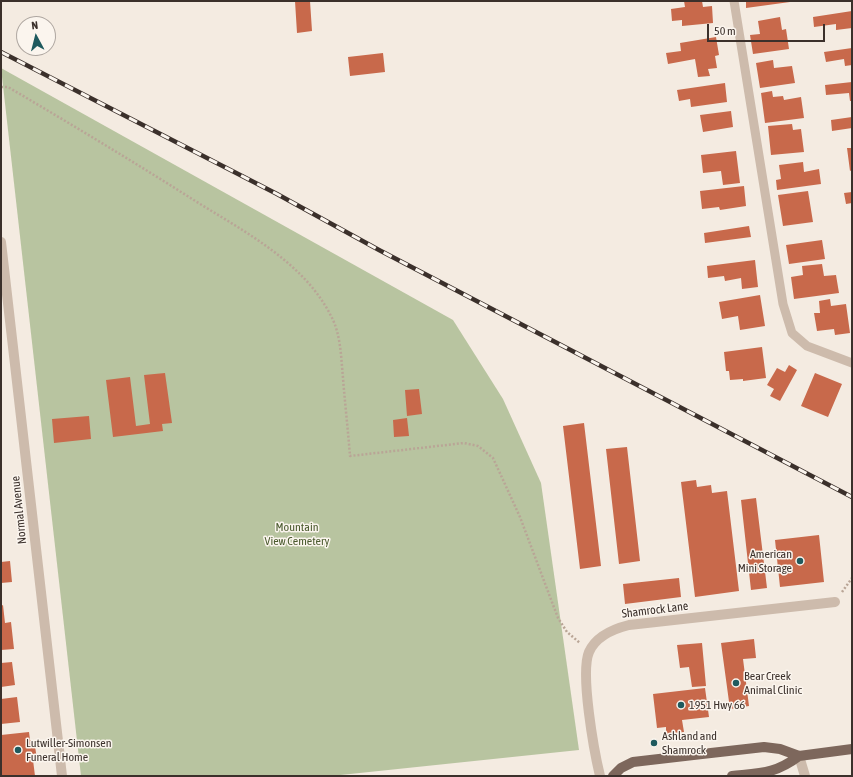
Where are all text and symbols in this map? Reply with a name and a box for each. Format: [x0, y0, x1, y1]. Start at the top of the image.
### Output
north arrow [16, 16, 56, 56]
scale bar [709, 16, 827, 42]
text: N [31, 19, 39, 31]
text: 50 m [714, 24, 736, 38]
street label: Normal Avenue [8, 475, 30, 545]
park label: Mountain View Cemetery [265, 520, 329, 548]
place label: American Mini Storage [738, 547, 792, 575]
marker: American Mini Storage [795, 556, 805, 566]
street label: Shamrock Lane [621, 599, 689, 621]
place label: Bear Creek Animal Clinic [744, 669, 802, 697]
marker: Bear Creek Animal Clinic [731, 678, 741, 688]
place label: 1951 Hwy 66 [689, 698, 745, 712]
marker: 1951 Hwy 66 [676, 700, 686, 710]
place label: Ashland and Shamrock [662, 729, 717, 757]
place label: Lutwiller-Simonsen Funeral Home [26, 736, 111, 764]
marker: Ashland and Shamrock [649, 738, 659, 748]
marker: Lutwiller-Simonsen Funeral Home [13, 745, 23, 755]

